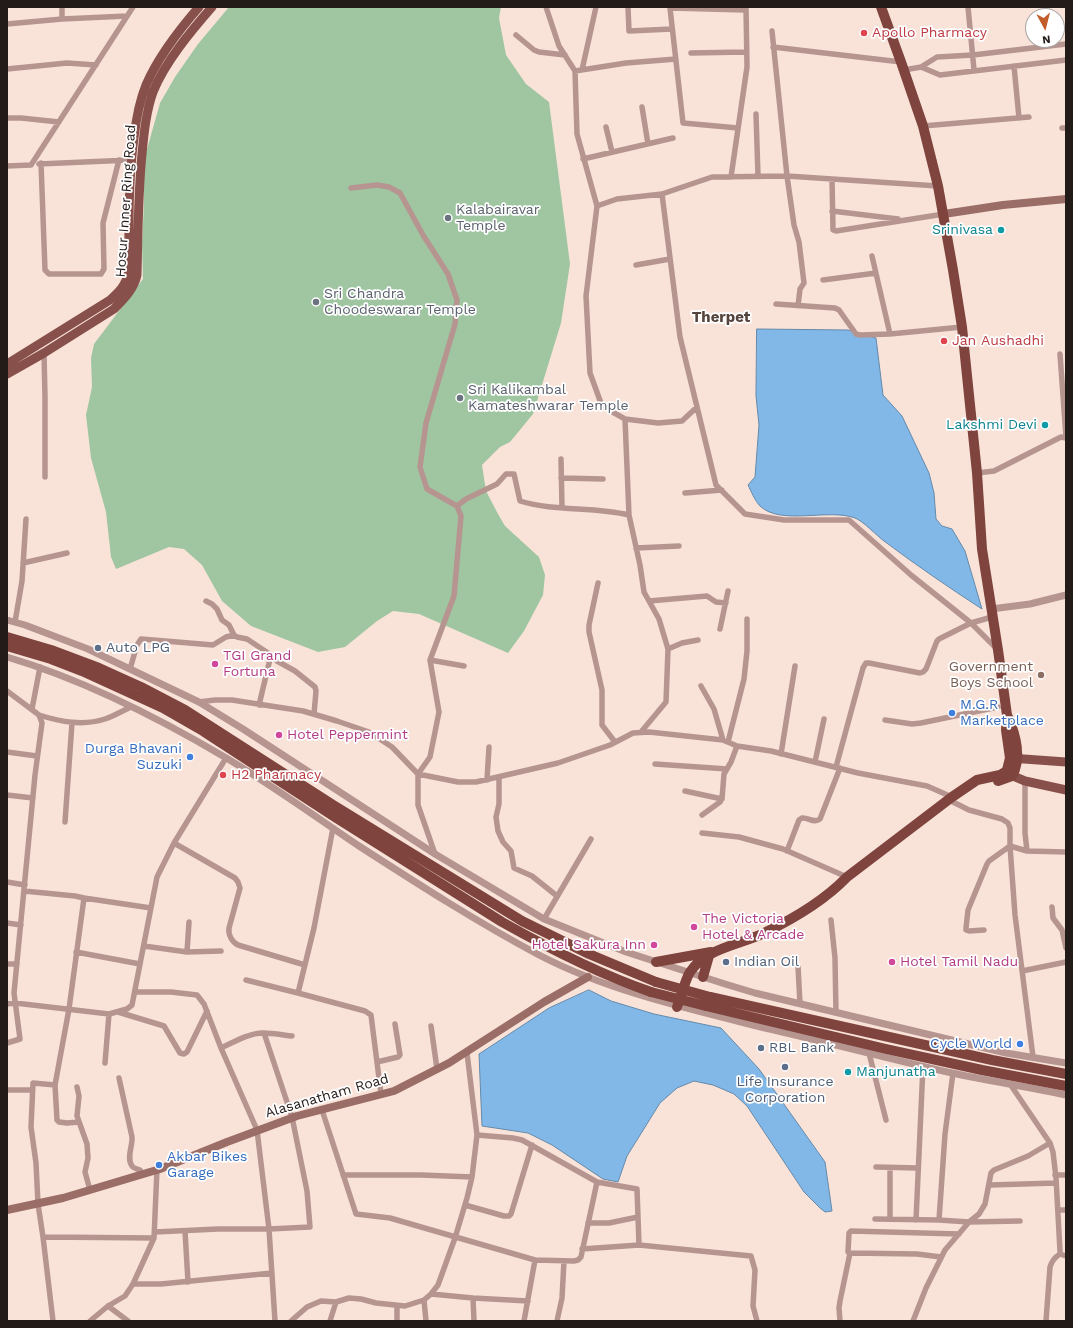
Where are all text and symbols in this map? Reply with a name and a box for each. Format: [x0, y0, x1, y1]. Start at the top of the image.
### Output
north arrow [1025, 8, 1065, 48]
place label: Apollo Pharmacy [872, 25, 987, 41]
marker: Apollo Pharmacy [859, 28, 869, 38]
text: N [1042, 32, 1051, 46]
street label: Hosur Inner Ring Road [112, 124, 140, 278]
place label: Kalabairavar Temple [456, 202, 539, 234]
marker: Kalabairavar Temple [443, 213, 453, 223]
place label: Srinivasa [932, 222, 993, 238]
marker: Srinivasa [996, 225, 1006, 235]
place label: Sri Chandra Choodeswarar Temple [324, 286, 476, 318]
marker: Sri Chandra Choodeswarar Temple [311, 297, 321, 307]
district label: Therpet [692, 309, 750, 327]
place label: Jan Aushadhi [952, 333, 1044, 349]
marker: Jan Aushadhi [939, 336, 949, 346]
place label: Sri Kalikambal Kamateshwarar Temple [468, 382, 629, 414]
marker: Sri Kalikambal Kamateshwarar Temple [455, 393, 465, 403]
place label: Lakshmi Devi [946, 417, 1037, 433]
marker: Lakshmi Devi [1040, 420, 1050, 430]
place label: Auto LPG [106, 640, 170, 656]
marker: Auto LPG [93, 643, 103, 653]
place label: TGI Grand Fortuna [223, 648, 291, 680]
marker: TGI Grand Fortuna [210, 659, 220, 669]
place label: Government Boys School [949, 659, 1033, 692]
marker: Government Boys School [1036, 670, 1046, 680]
place label: M.G.R Marketplace [960, 697, 1044, 730]
marker: M.G.R Marketplace [947, 708, 957, 718]
place label: Hotel Peppermint [287, 727, 408, 743]
marker: Hotel Peppermint [274, 730, 284, 740]
place label: Durga Bhavani Suzuki [85, 741, 182, 774]
marker: Durga Bhavani Suzuki [185, 752, 195, 762]
place label: H2 Pharmacy [231, 767, 321, 783]
marker: H2 Pharmacy [218, 770, 228, 780]
place label: The Victoria Hotel & Arcade [702, 911, 804, 944]
marker: The Victoria Hotel & Arcade [689, 922, 699, 932]
place label: Hotel Sakura Inn [532, 937, 646, 953]
marker: Hotel Sakura Inn [649, 940, 659, 950]
place label: Indian Oil [734, 954, 799, 970]
place label: Hotel Tamil Nadu [900, 954, 1018, 970]
marker: Indian Oil [721, 957, 731, 967]
marker: Hotel Tamil Nadu [887, 957, 897, 967]
place label: Cycle World [930, 1036, 1012, 1052]
marker: Cycle World [1015, 1039, 1025, 1049]
place label: RBL Bank [769, 1040, 834, 1056]
marker: RBL Bank [756, 1043, 766, 1053]
marker: Life Insurance Corporation [780, 1062, 790, 1072]
place label: Manjunatha [856, 1064, 936, 1080]
marker: Manjunatha [843, 1067, 853, 1077]
street label: Alasanatham Road [263, 1070, 391, 1122]
place label: Life Insurance Corporation [736, 1074, 834, 1106]
place label: Akbar Bikes Garage [167, 1149, 247, 1182]
marker: Akbar Bikes Garage [154, 1160, 164, 1170]

